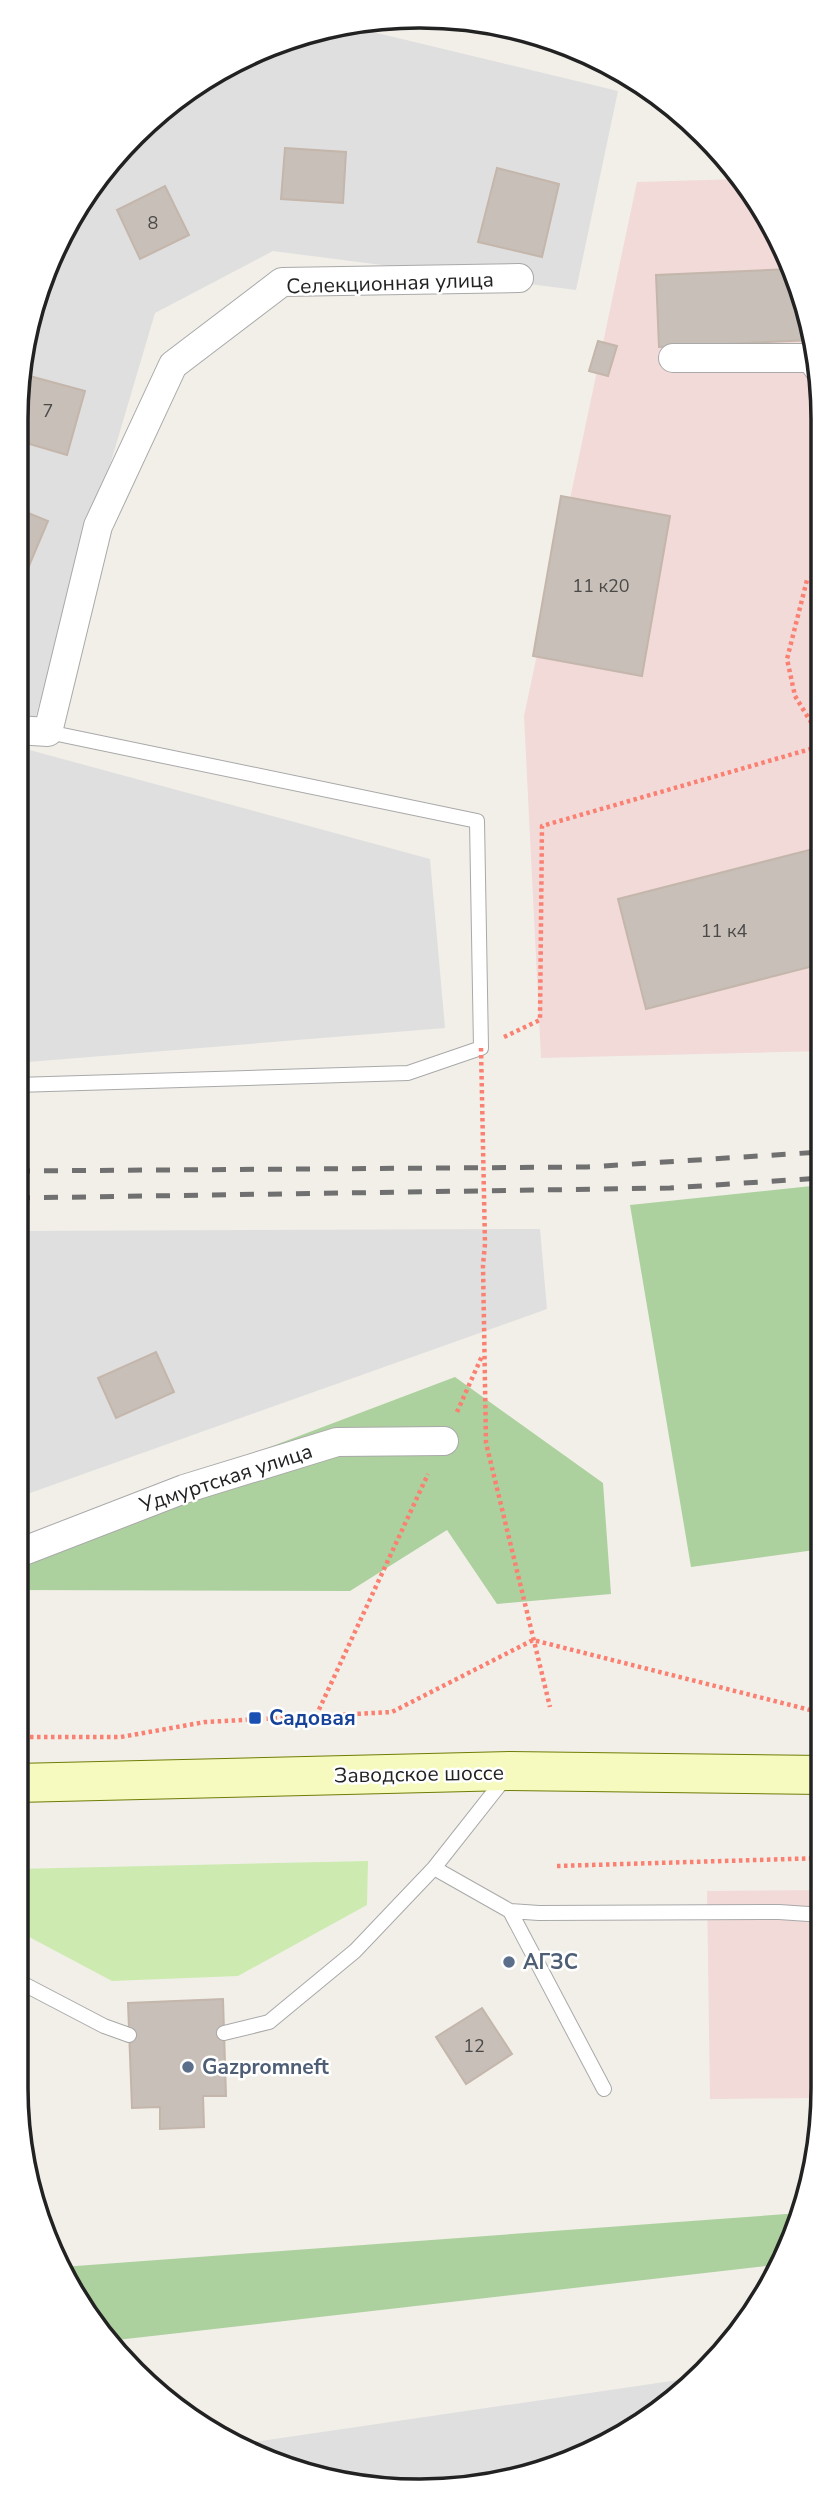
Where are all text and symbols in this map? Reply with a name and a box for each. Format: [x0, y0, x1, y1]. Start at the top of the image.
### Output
house number: 8 [148, 211, 158, 235]
street label: Селекционная улица [286, 265, 494, 301]
house number: 7 [43, 399, 53, 423]
house number: 11 к20 [572, 574, 630, 598]
house number: 11 к4 [701, 919, 747, 943]
street label: Удмуртская улица [135, 1437, 316, 1519]
place label: Садовая [269, 1704, 356, 1732]
marker: Садовая [247, 1710, 263, 1726]
street label: Заводское шоссе [334, 1759, 504, 1789]
place label: АГЗС [523, 1948, 578, 1976]
marker: АГЗС [501, 1954, 517, 1970]
house number: 12 [463, 2034, 485, 2058]
place label: Gazpromneft [202, 2053, 330, 2081]
marker: Gazpromneft [180, 2059, 196, 2075]

